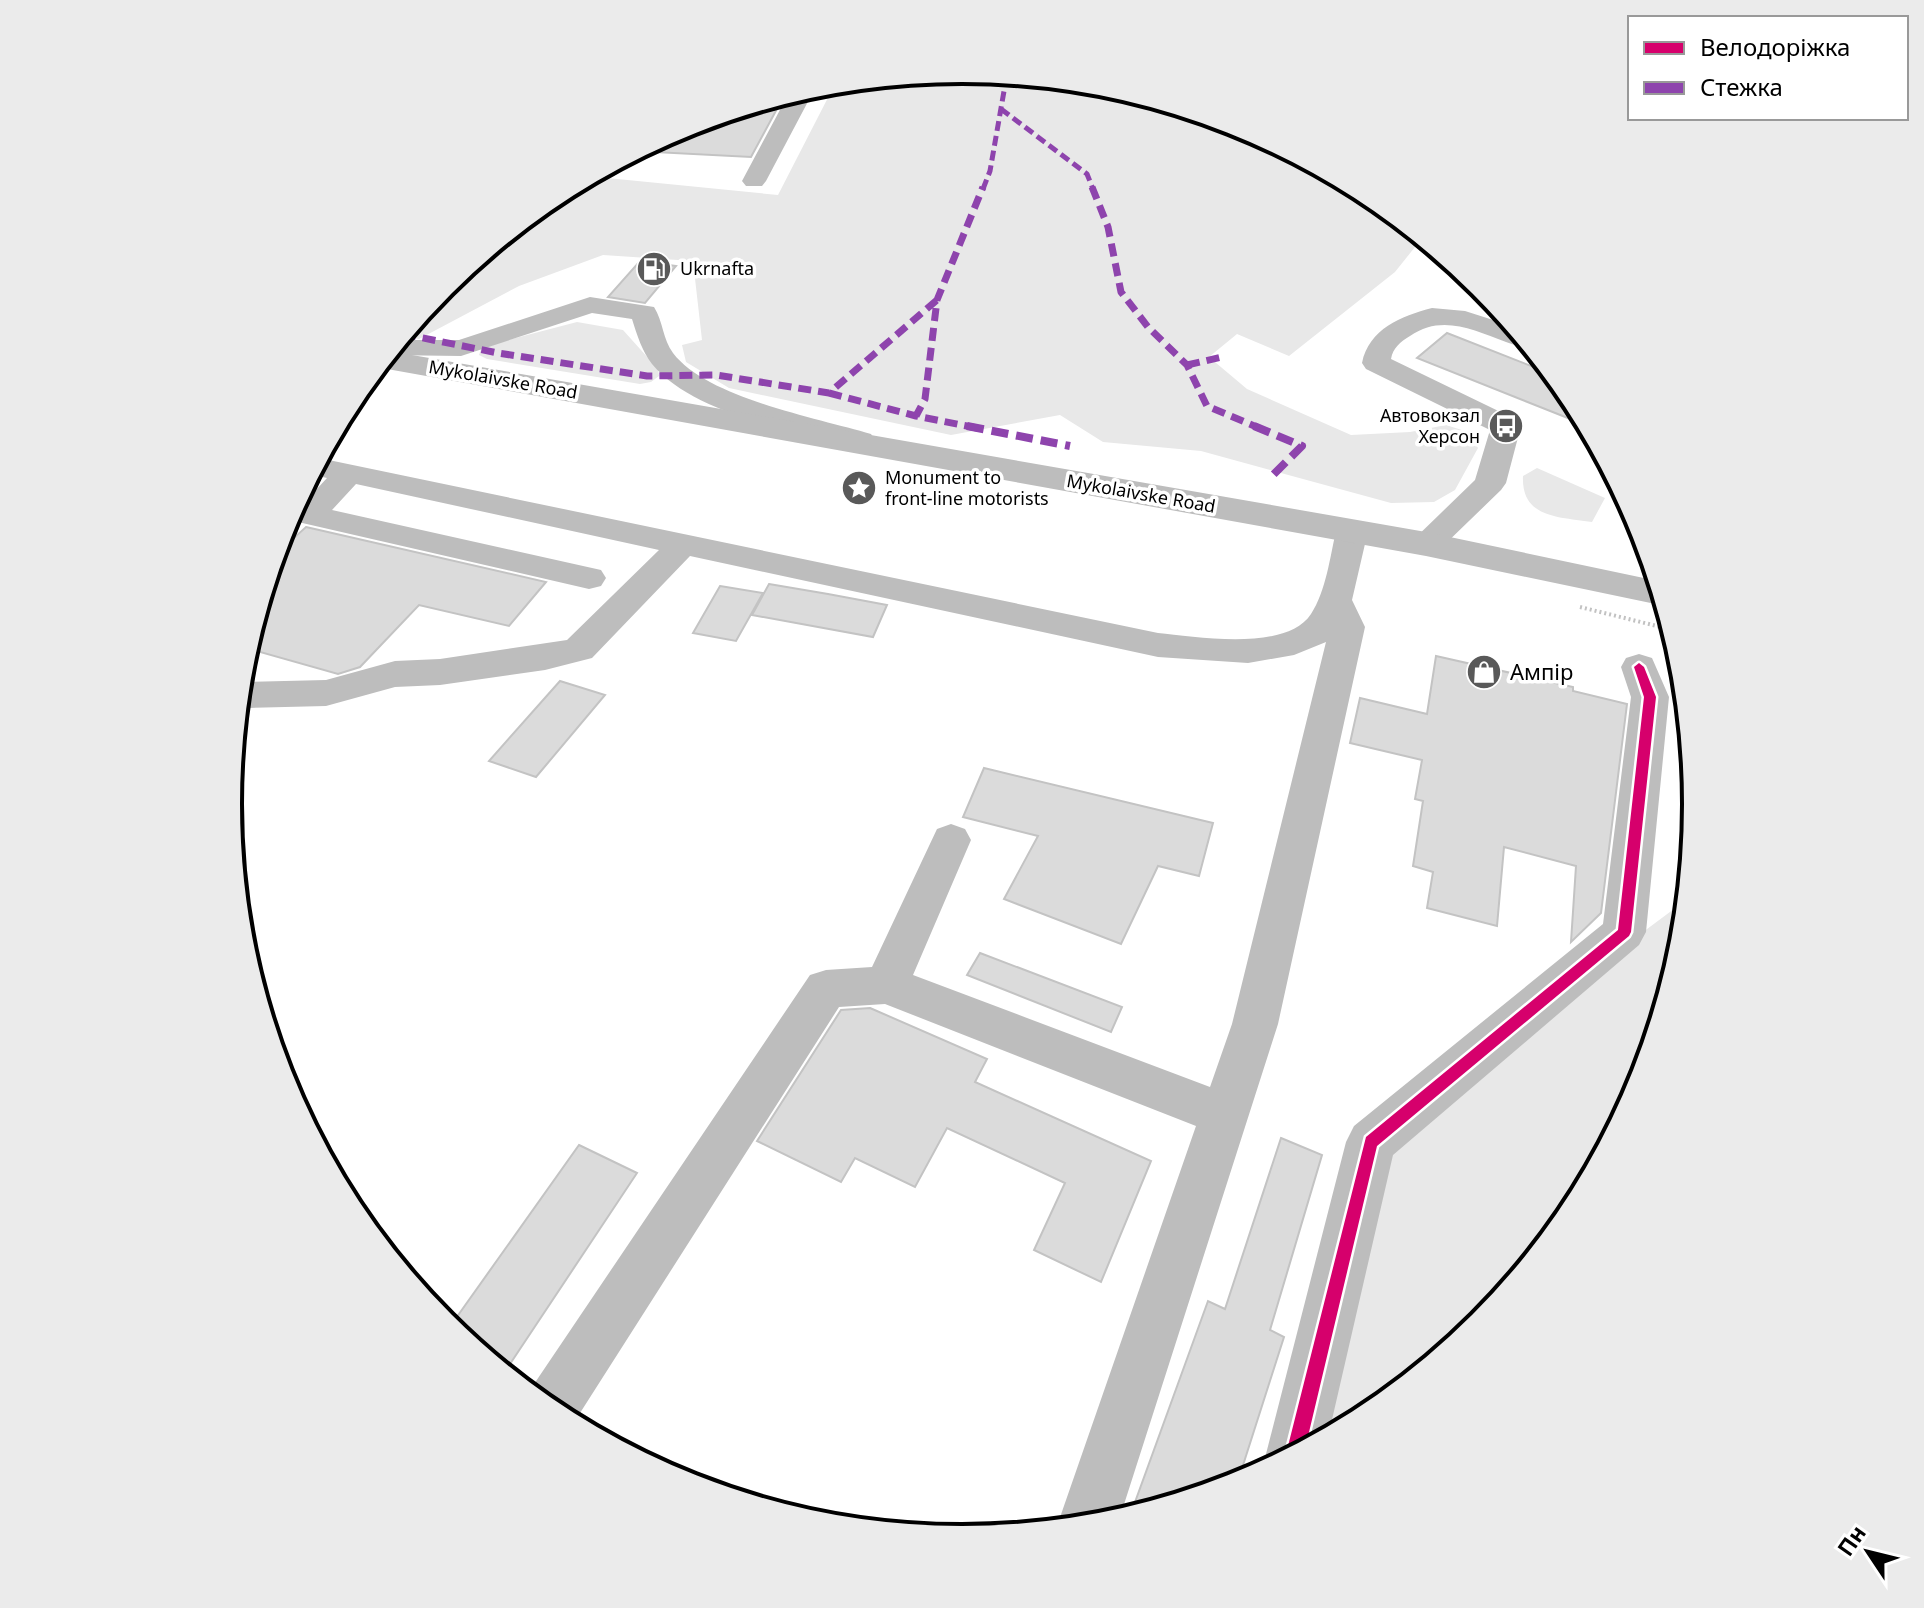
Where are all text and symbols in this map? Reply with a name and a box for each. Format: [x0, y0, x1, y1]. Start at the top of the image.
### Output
legend [1628, 16, 1908, 120]
text: Велодоріжка [1700, 30, 1850, 63]
text: Стежка [1700, 70, 1783, 103]
fuel station icon: Ukrnafta [635, 250, 673, 288]
place label: Ukrnafta [680, 256, 754, 280]
street label: Mykolaivske Road [427, 354, 580, 404]
place label: Автовокзал Херсон [1380, 403, 1480, 448]
bus stop icon: Автовокзал Херсон [1487, 407, 1525, 445]
place label: Monument to front-line motorists [885, 465, 1049, 510]
street label: Mykolaivske Road [1065, 468, 1218, 518]
place icon: Monument to front-line motorists [840, 469, 878, 507]
shop icon: Ампір [1465, 653, 1503, 691]
place label: Ампір [1510, 656, 1573, 686]
north arrow [1828, 1512, 1908, 1592]
text: Пн [1830, 1519, 1872, 1561]

